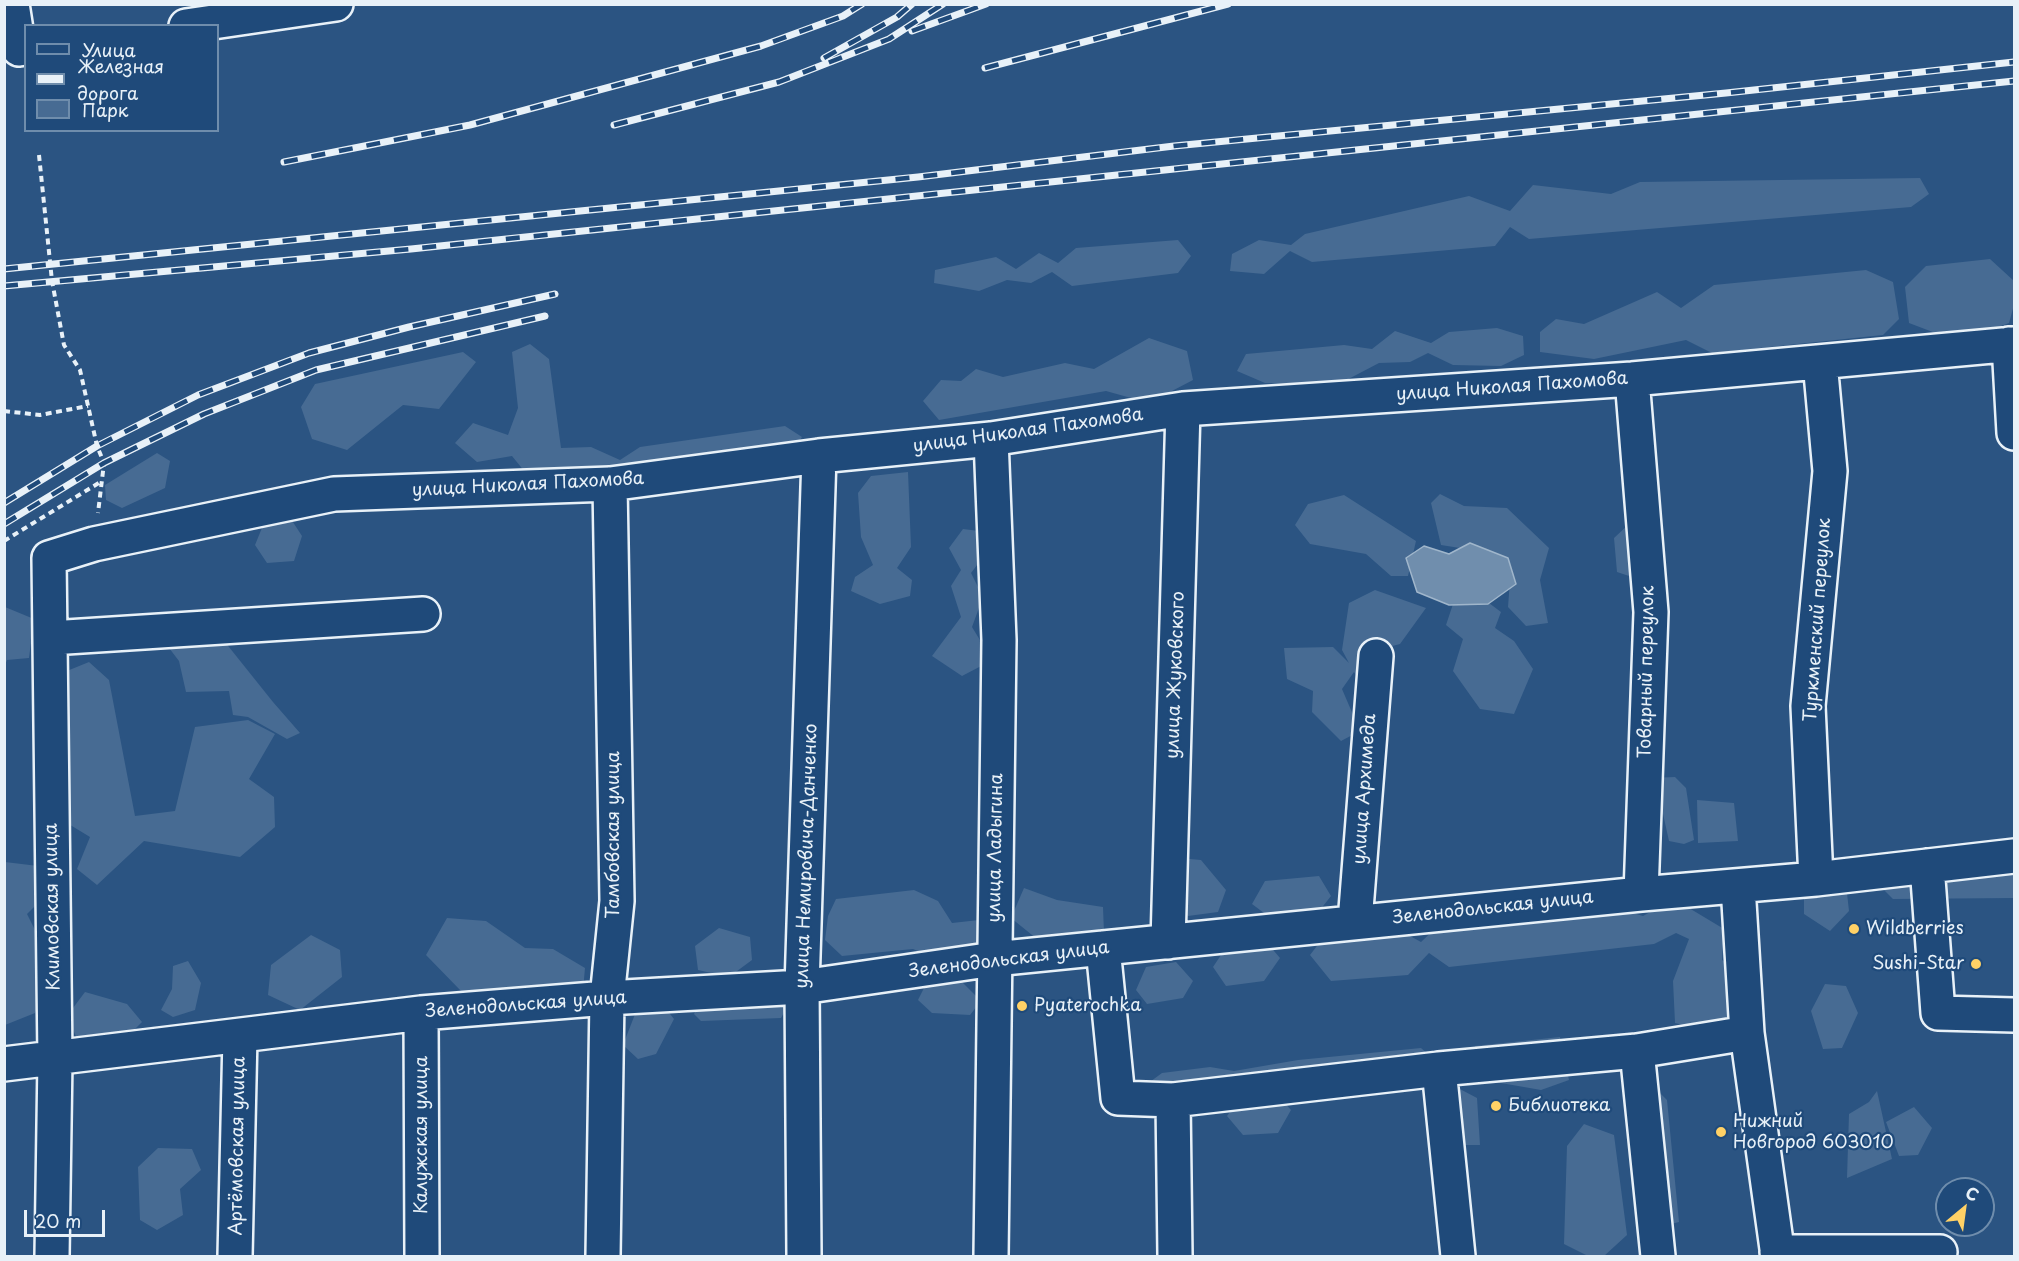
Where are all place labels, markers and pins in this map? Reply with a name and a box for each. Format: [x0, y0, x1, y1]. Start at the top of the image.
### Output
place label: Wildberries [1866, 918, 1964, 940]
marker: Wildberries [1847, 922, 1861, 936]
place label: Sushi-Star [1872, 953, 1964, 975]
marker: Sushi-Star [1969, 957, 1983, 971]
place label: Pyaterochka [1034, 995, 1141, 1017]
marker: Pyaterochka [1015, 999, 1029, 1013]
place label: Библиотека [1508, 1095, 1610, 1117]
marker: Библиотека [1489, 1099, 1503, 1113]
place label: Нижний Новгород 603010 [1733, 1111, 1894, 1154]
marker: Нижний Новгород 603010 [1714, 1125, 1728, 1139]

